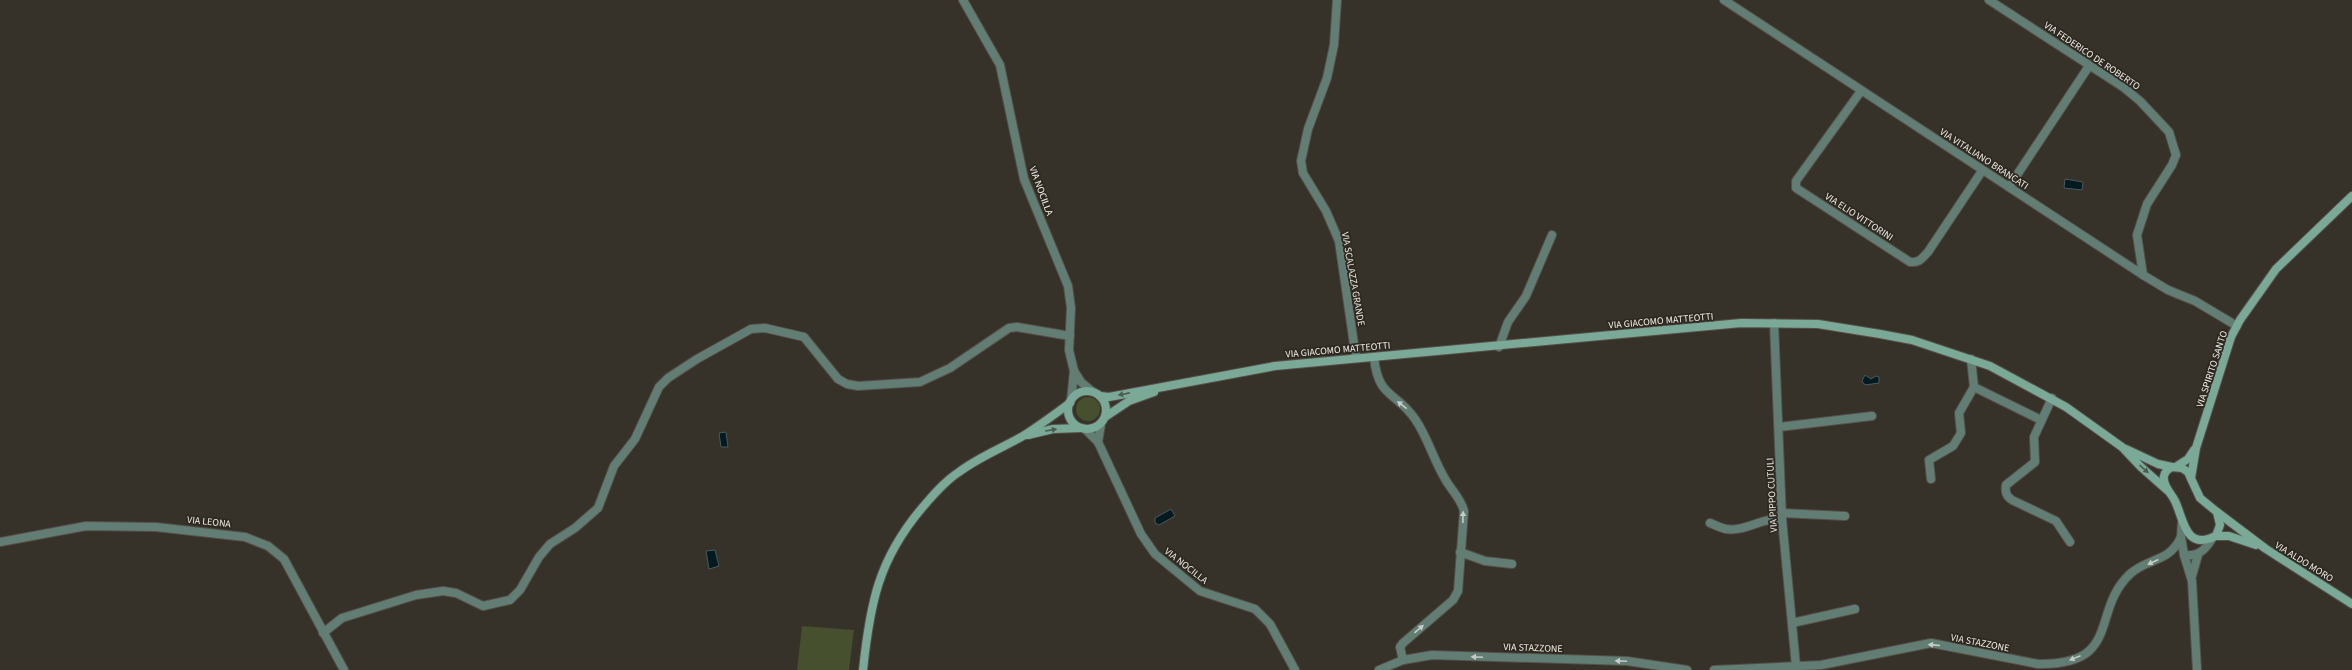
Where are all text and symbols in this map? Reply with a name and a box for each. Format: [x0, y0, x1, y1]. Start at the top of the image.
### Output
street label: VIA FEDERICO DE ROBERTO [2041, 18, 2143, 94]
street label: VIA VITALIANO BRANCATI [1937, 125, 2031, 193]
street label: VIA NOCILLA [1026, 164, 1057, 218]
street label: VIA ELIO VITTORINI [1822, 190, 1896, 244]
street label: VIA SCALAZZA GRANDE [1338, 231, 1368, 327]
street label: VIA GIACOMO MATTEOTTI [1608, 309, 1714, 333]
street label: VIA SPIRITO SANTO [2193, 328, 2231, 409]
street label: VIA GIACOMO MATTEOTTI [1285, 338, 1391, 362]
one-way arrow [1118, 391, 1130, 397]
one-way arrow [1396, 401, 1407, 409]
one-way arrow [1045, 427, 1057, 433]
street label: VIA PIPPO CUTULI [1763, 457, 1781, 533]
one-way arrow [2138, 465, 2149, 474]
one-way arrow [1460, 510, 1466, 523]
street label: VIA LEONA [186, 513, 232, 531]
street label: VIA ALDO MORO [2272, 538, 2336, 586]
street label: VIA NOCILLA [1161, 545, 1211, 588]
one-way arrow [2147, 559, 2158, 565]
one-way arrow [1414, 625, 1424, 634]
street label: VIA STAZZONE [1949, 630, 2011, 656]
street label: VIA STAZZONE [1503, 640, 1563, 656]
one-way arrow [1928, 641, 1940, 648]
one-way arrow [1470, 654, 1483, 660]
one-way arrow [2068, 656, 2080, 662]
one-way arrow [1614, 658, 1627, 664]

